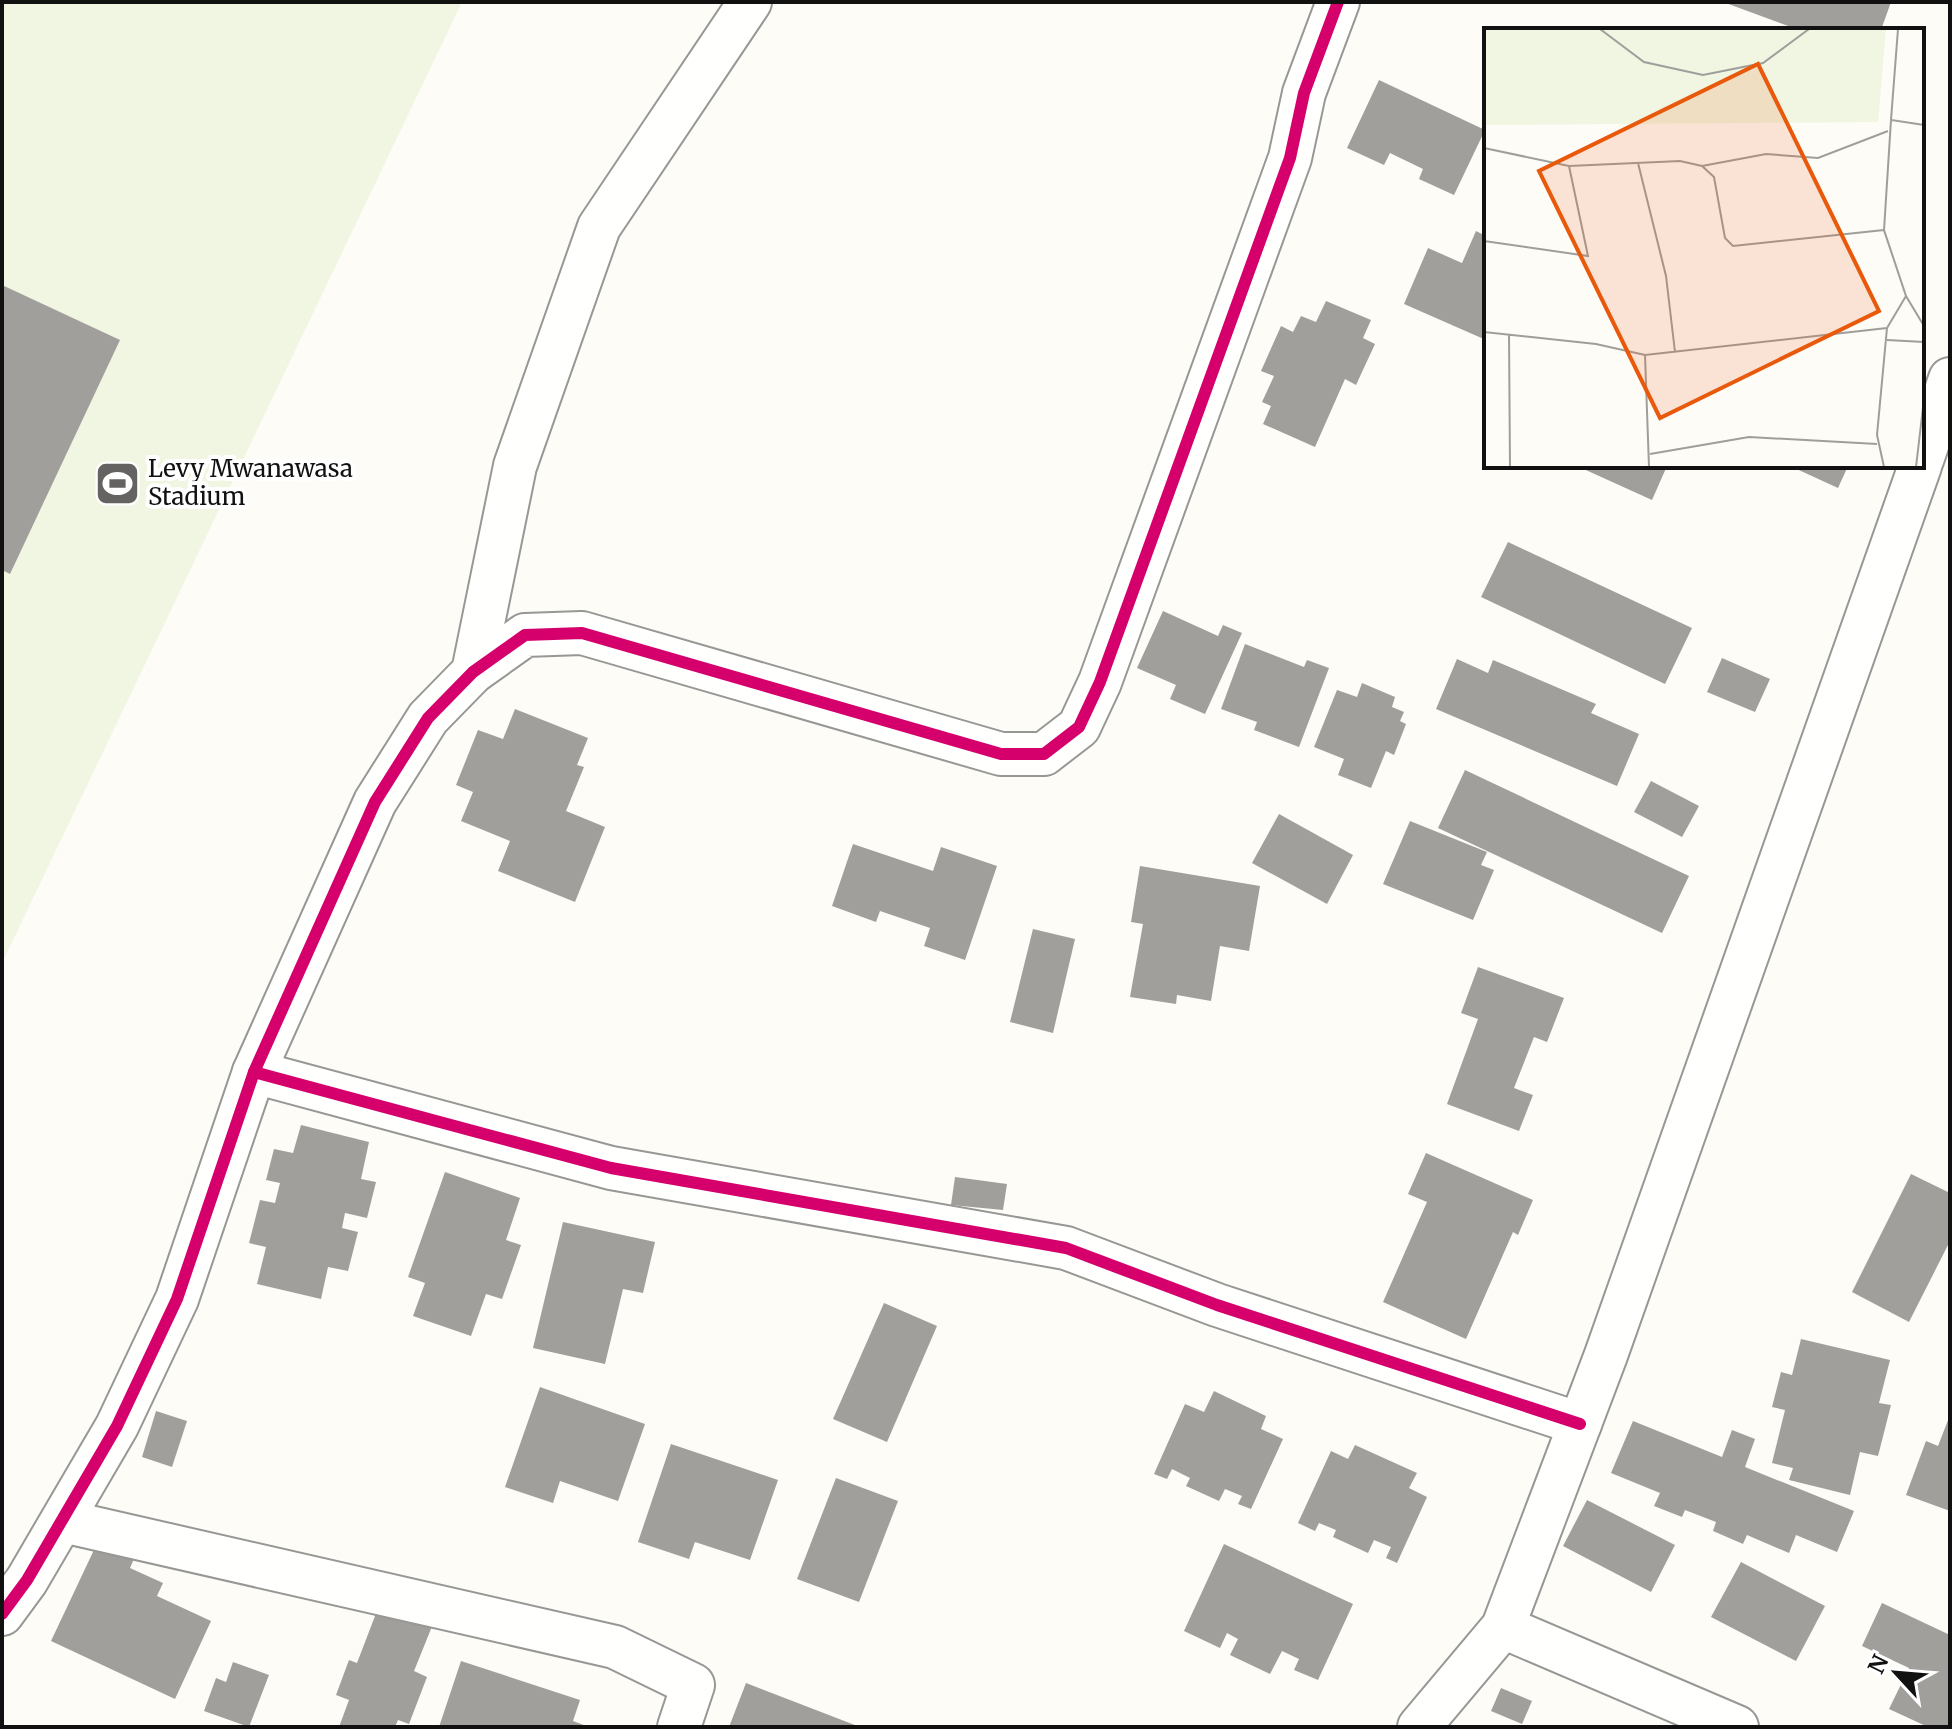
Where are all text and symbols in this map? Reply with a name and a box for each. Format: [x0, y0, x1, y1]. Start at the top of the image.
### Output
inset map [1484, 28, 1924, 468]
place label: Levy Mwanawasa Stadium [148, 453, 353, 512]
sports icon: Levy Mwanawasa Stadium [93, 459, 141, 507]
north arrow [1856, 1633, 1936, 1713]
text: N [1862, 1650, 1895, 1678]

